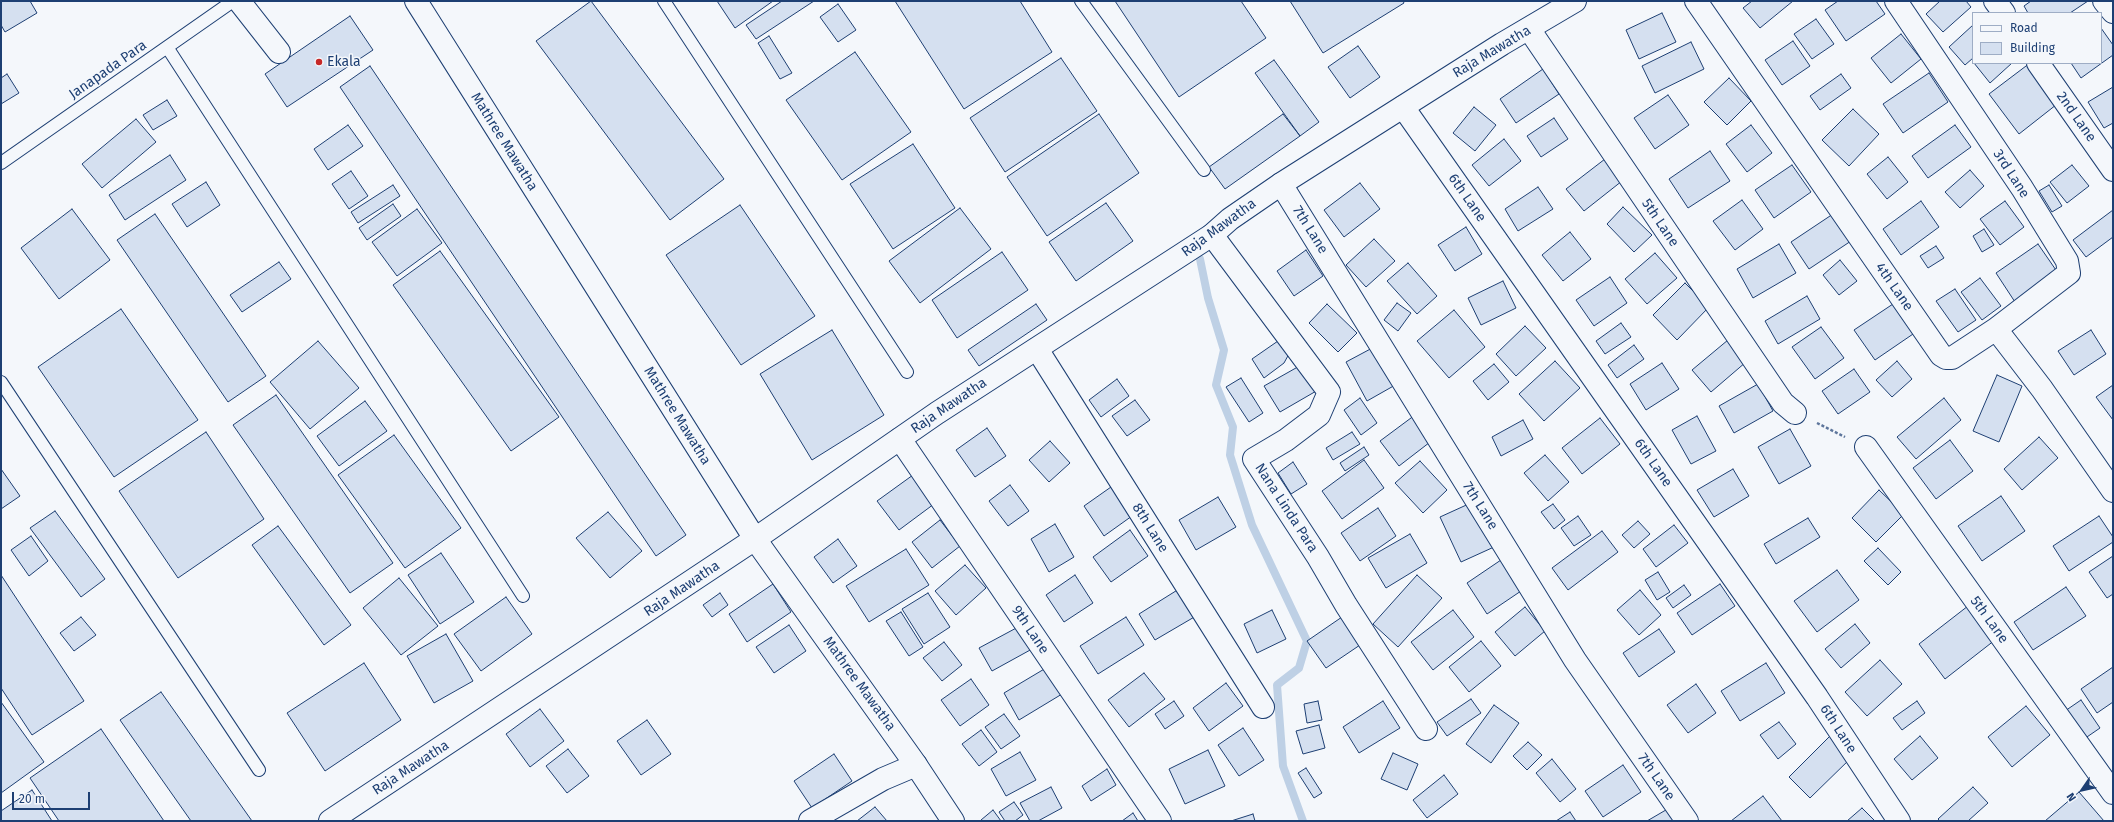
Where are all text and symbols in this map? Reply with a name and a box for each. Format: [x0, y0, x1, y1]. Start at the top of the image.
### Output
legend [1972, 12, 2102, 64]
text: Road [2010, 21, 2038, 35]
street label: Raja Mawatha [1450, 22, 1534, 82]
street label: Janapada Para [66, 37, 150, 103]
text: Building [2010, 41, 2055, 55]
place label: Ekala [327, 54, 361, 70]
marker: Ekala [314, 57, 324, 67]
street label: 2nd Lane [2053, 89, 2099, 145]
street label: Mathree Mawatha [467, 90, 541, 194]
street label: 3rd Lane [1989, 147, 2033, 201]
street label: 6th Lane [1444, 171, 1490, 225]
street label: Raja Mawatha [1179, 195, 1259, 261]
street label: 5th Lane [1638, 196, 1682, 250]
street label: 7th Lane [1289, 203, 1331, 257]
street label: 4th Lane [1871, 260, 1917, 314]
street label: Mathree Mawatha [640, 364, 714, 468]
street label: Raja Mawatha [908, 374, 990, 438]
street label: 6th Lane [1630, 436, 1676, 490]
street label: Nana Linda Para [1251, 460, 1321, 556]
street label: 7th Lane [1459, 479, 1501, 533]
street label: 8th Lane [1128, 500, 1172, 556]
street label: Raja Mawatha [641, 557, 723, 621]
street label: 5th Lane [1966, 593, 2012, 647]
street label: 9th Lane [1008, 603, 1052, 657]
street label: Mathree Mawatha [819, 634, 899, 734]
street label: 6th Lane [1816, 701, 1860, 757]
street label: Raja Mawatha [370, 737, 452, 799]
street label: 7th Lane [1634, 750, 1678, 804]
north arrow [2062, 770, 2102, 810]
scale bar [14, 784, 92, 810]
text: N [2064, 790, 2079, 804]
text: 20 m [19, 792, 45, 806]

